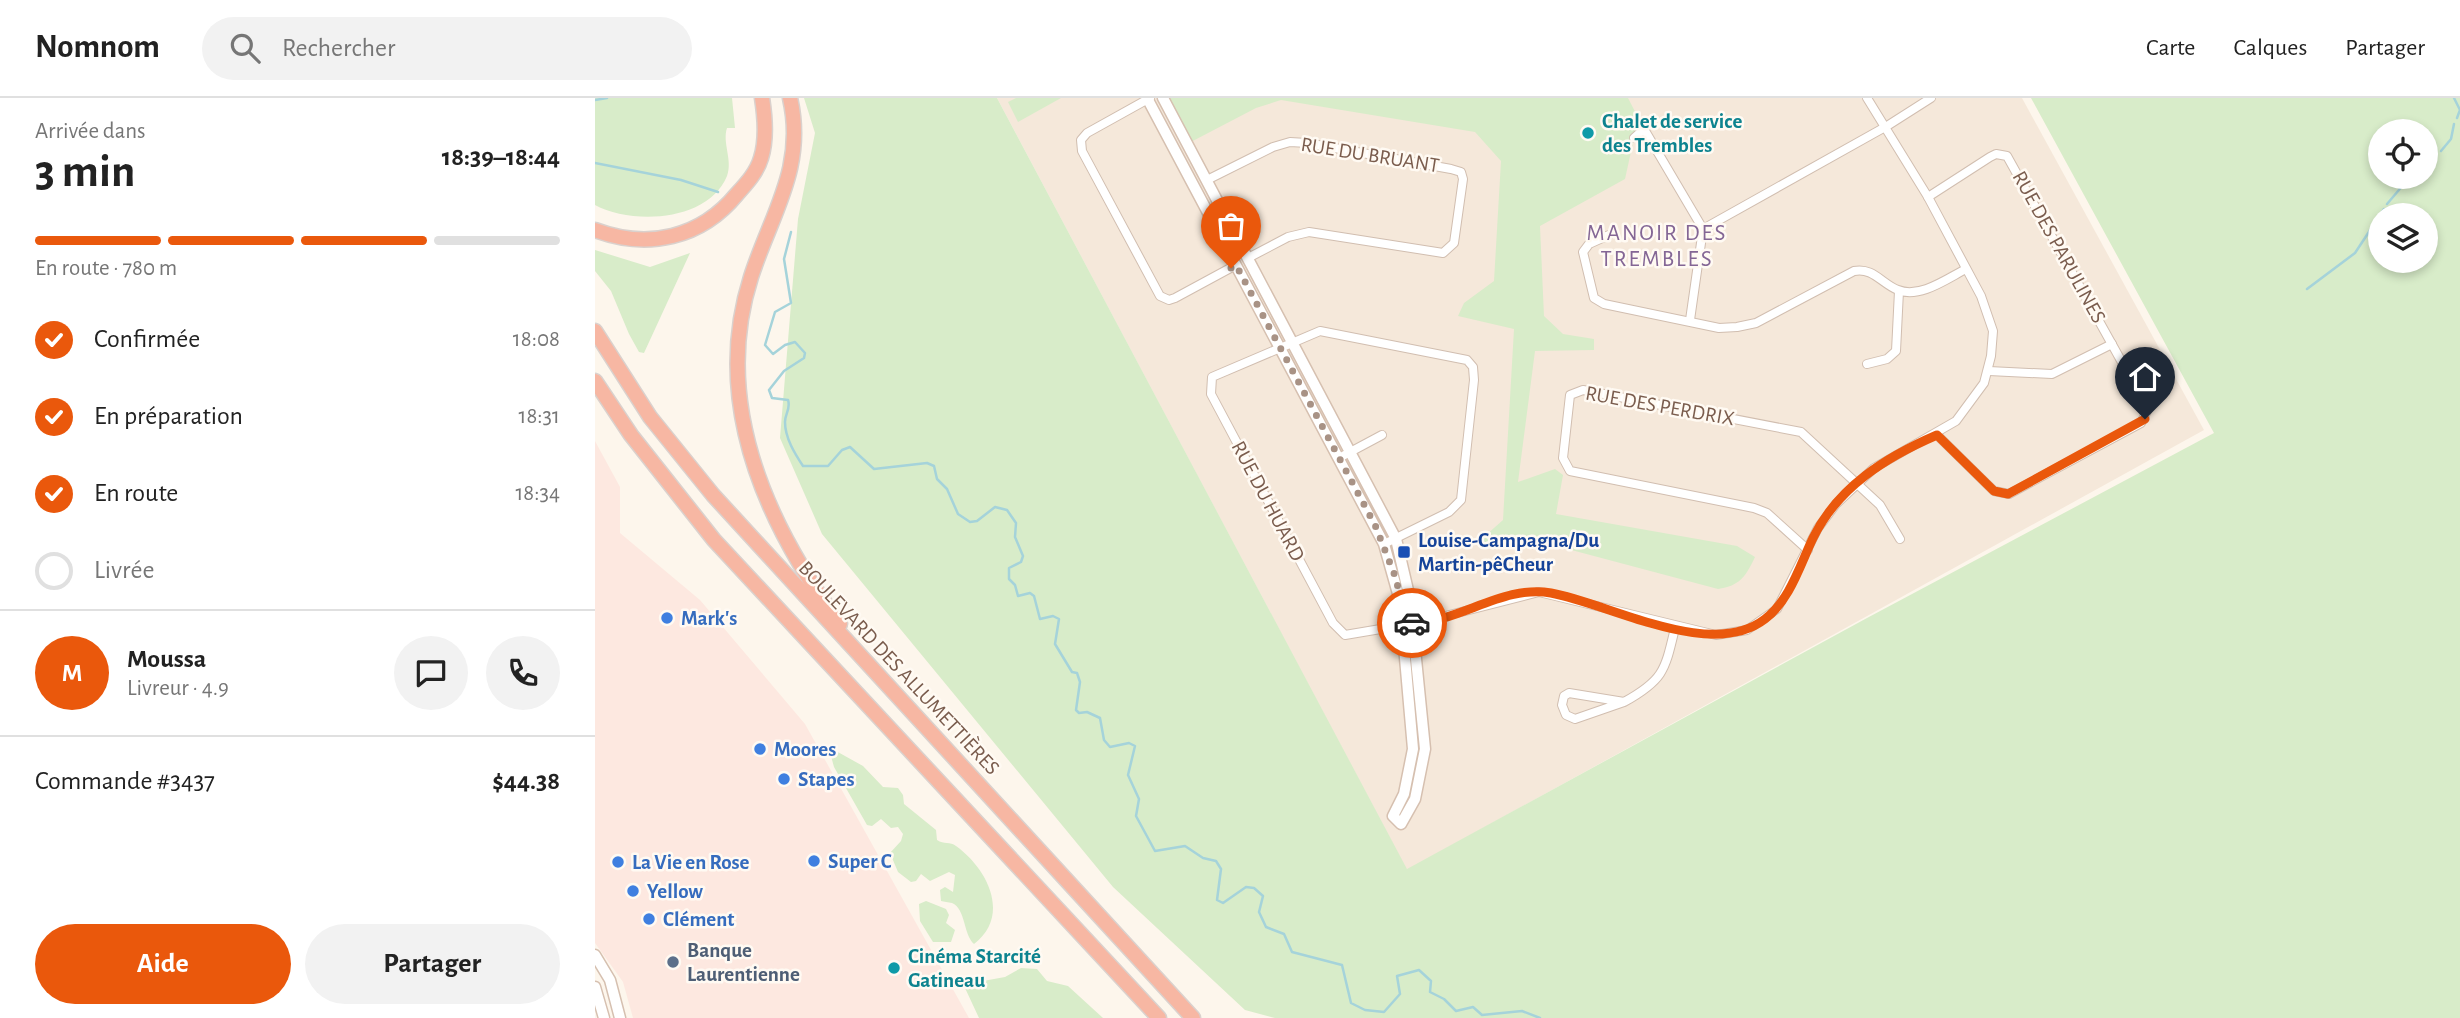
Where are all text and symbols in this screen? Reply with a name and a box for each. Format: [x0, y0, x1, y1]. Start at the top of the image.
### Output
search box [202, 17, 692, 80]
icon: search [226, 29, 264, 67]
text: Nomnom [35, 31, 160, 64]
text: Rechercher [282, 35, 395, 61]
text: Carte [2146, 36, 2195, 60]
text: Calques [2233, 36, 2307, 60]
text: Partager [2345, 36, 2425, 60]
place label: Chalet de service des Trembles [1602, 111, 1742, 156]
map controls [2368, 119, 2438, 273]
button: locate [2368, 119, 2438, 189]
text: Arrivée dans [35, 120, 146, 143]
marker: Chalet de service des Trembles [1580, 125, 1596, 141]
street label: RUE DU BRUANT [1299, 134, 1441, 176]
text: 18:39–18:44 [442, 144, 560, 170]
text: 3 min [35, 149, 135, 195]
street label: RUE DES PARULINES [2009, 167, 2109, 327]
pin [1201, 196, 1261, 268]
button: layers [2368, 203, 2438, 273]
icon: bag [1212, 207, 1250, 245]
district label: MANOIR DES TREMBLES [1587, 222, 1727, 271]
text: En route · 780 m [35, 257, 177, 280]
icon: check [35, 321, 73, 359]
text: Confirmée [94, 326, 200, 352]
text: 18:08 [513, 328, 560, 351]
pin [2115, 347, 2175, 419]
icon: home [2126, 358, 2164, 396]
street label: RUE DES PERDRIX [1584, 383, 1736, 429]
icon: check [35, 398, 73, 436]
text: En préparation [94, 403, 243, 429]
text: 18:31 [519, 405, 560, 428]
street label: RUE DU HUARD [1228, 437, 1308, 565]
icon: check [35, 475, 73, 513]
text: En route [94, 480, 178, 506]
text: 18:34 [515, 482, 560, 505]
place label: Louise-Campagna/Du Martin-pêCheur [1418, 530, 1599, 575]
marker: Louise-Campagna/Du Martin-pêCheur [1396, 544, 1412, 560]
street label: BOULEVARD DES ALLUMETTIÈRES [795, 556, 1005, 779]
text: Livrée [94, 557, 154, 583]
courier [1377, 588, 1447, 658]
icon: car [1393, 604, 1431, 642]
place label: Mark's [681, 608, 737, 629]
marker: Mark's [659, 610, 675, 626]
button: chat [394, 636, 468, 710]
button: phone [486, 636, 560, 710]
text: Moussa [127, 646, 206, 672]
text: M [62, 660, 82, 686]
text: Livreur · 4.9 [127, 677, 229, 700]
place label: Moores [774, 739, 836, 760]
marker: Moores [752, 741, 768, 757]
text: Commande #3437 [35, 768, 215, 794]
text: $44.38 [492, 768, 560, 794]
place label: Stapes [798, 769, 855, 790]
marker: Stapes [776, 771, 792, 787]
place label: Super C [828, 851, 892, 872]
place label: La Vie en Rose [632, 852, 750, 873]
marker: Super C [806, 853, 822, 869]
marker: La Vie en Rose [610, 854, 626, 870]
place label: Yellow [647, 881, 703, 902]
marker: Yellow [625, 883, 641, 899]
place label: Clément [663, 909, 734, 930]
marker: Clément [641, 911, 657, 927]
button: Aide [35, 924, 291, 1004]
button: Partager [305, 924, 560, 1004]
place label: Banque Laurentienne [687, 940, 800, 985]
place label: Cinéma Starcité Gatineau [908, 946, 1041, 991]
marker: Banque Laurentienne [665, 954, 681, 970]
marker: Cinéma Starcité Gatineau [886, 960, 902, 976]

